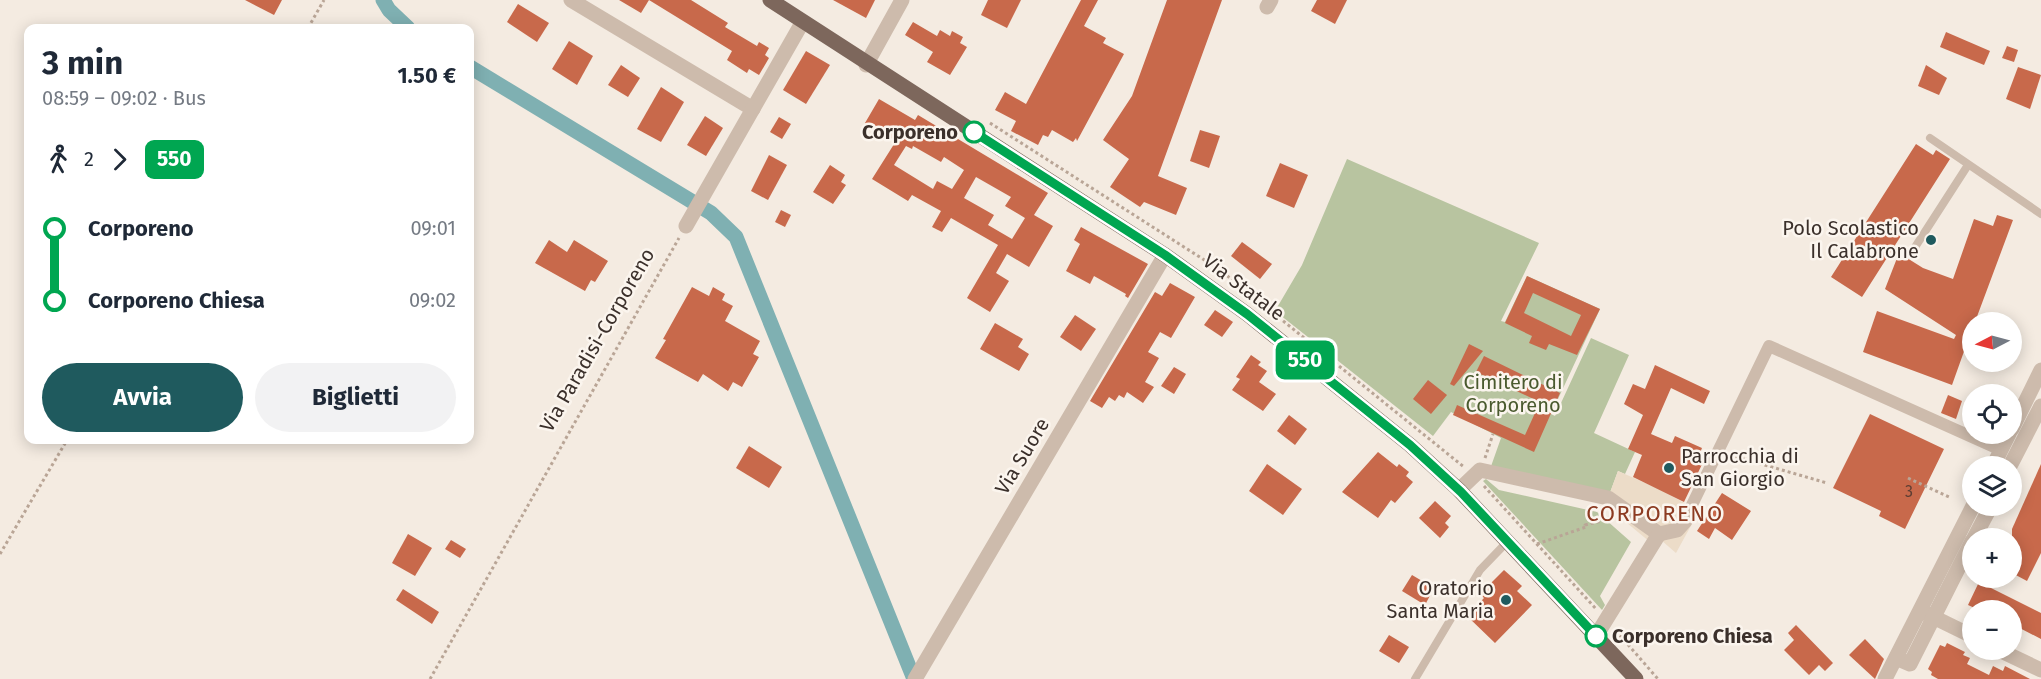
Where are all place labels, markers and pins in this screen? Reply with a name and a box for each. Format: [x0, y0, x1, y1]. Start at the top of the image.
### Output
place label: Corporeno [862, 120, 958, 144]
marker: Corporeno [963, 121, 985, 143]
place label: Polo Scolastico Il Calabrone [1782, 216, 1919, 263]
marker: Polo Scolastico Il Calabrone [1924, 233, 1938, 247]
place label: Parrocchia di San Giorgio [1681, 444, 1799, 491]
marker: Parrocchia di San Giorgio [1662, 461, 1676, 475]
place label: Oratorio Santa Maria [1387, 576, 1494, 623]
marker: Oratorio Santa Maria [1499, 593, 1513, 607]
place label: Corporeno Chiesa [1612, 624, 1773, 648]
marker: Corporeno Chiesa [1585, 625, 1607, 647]

